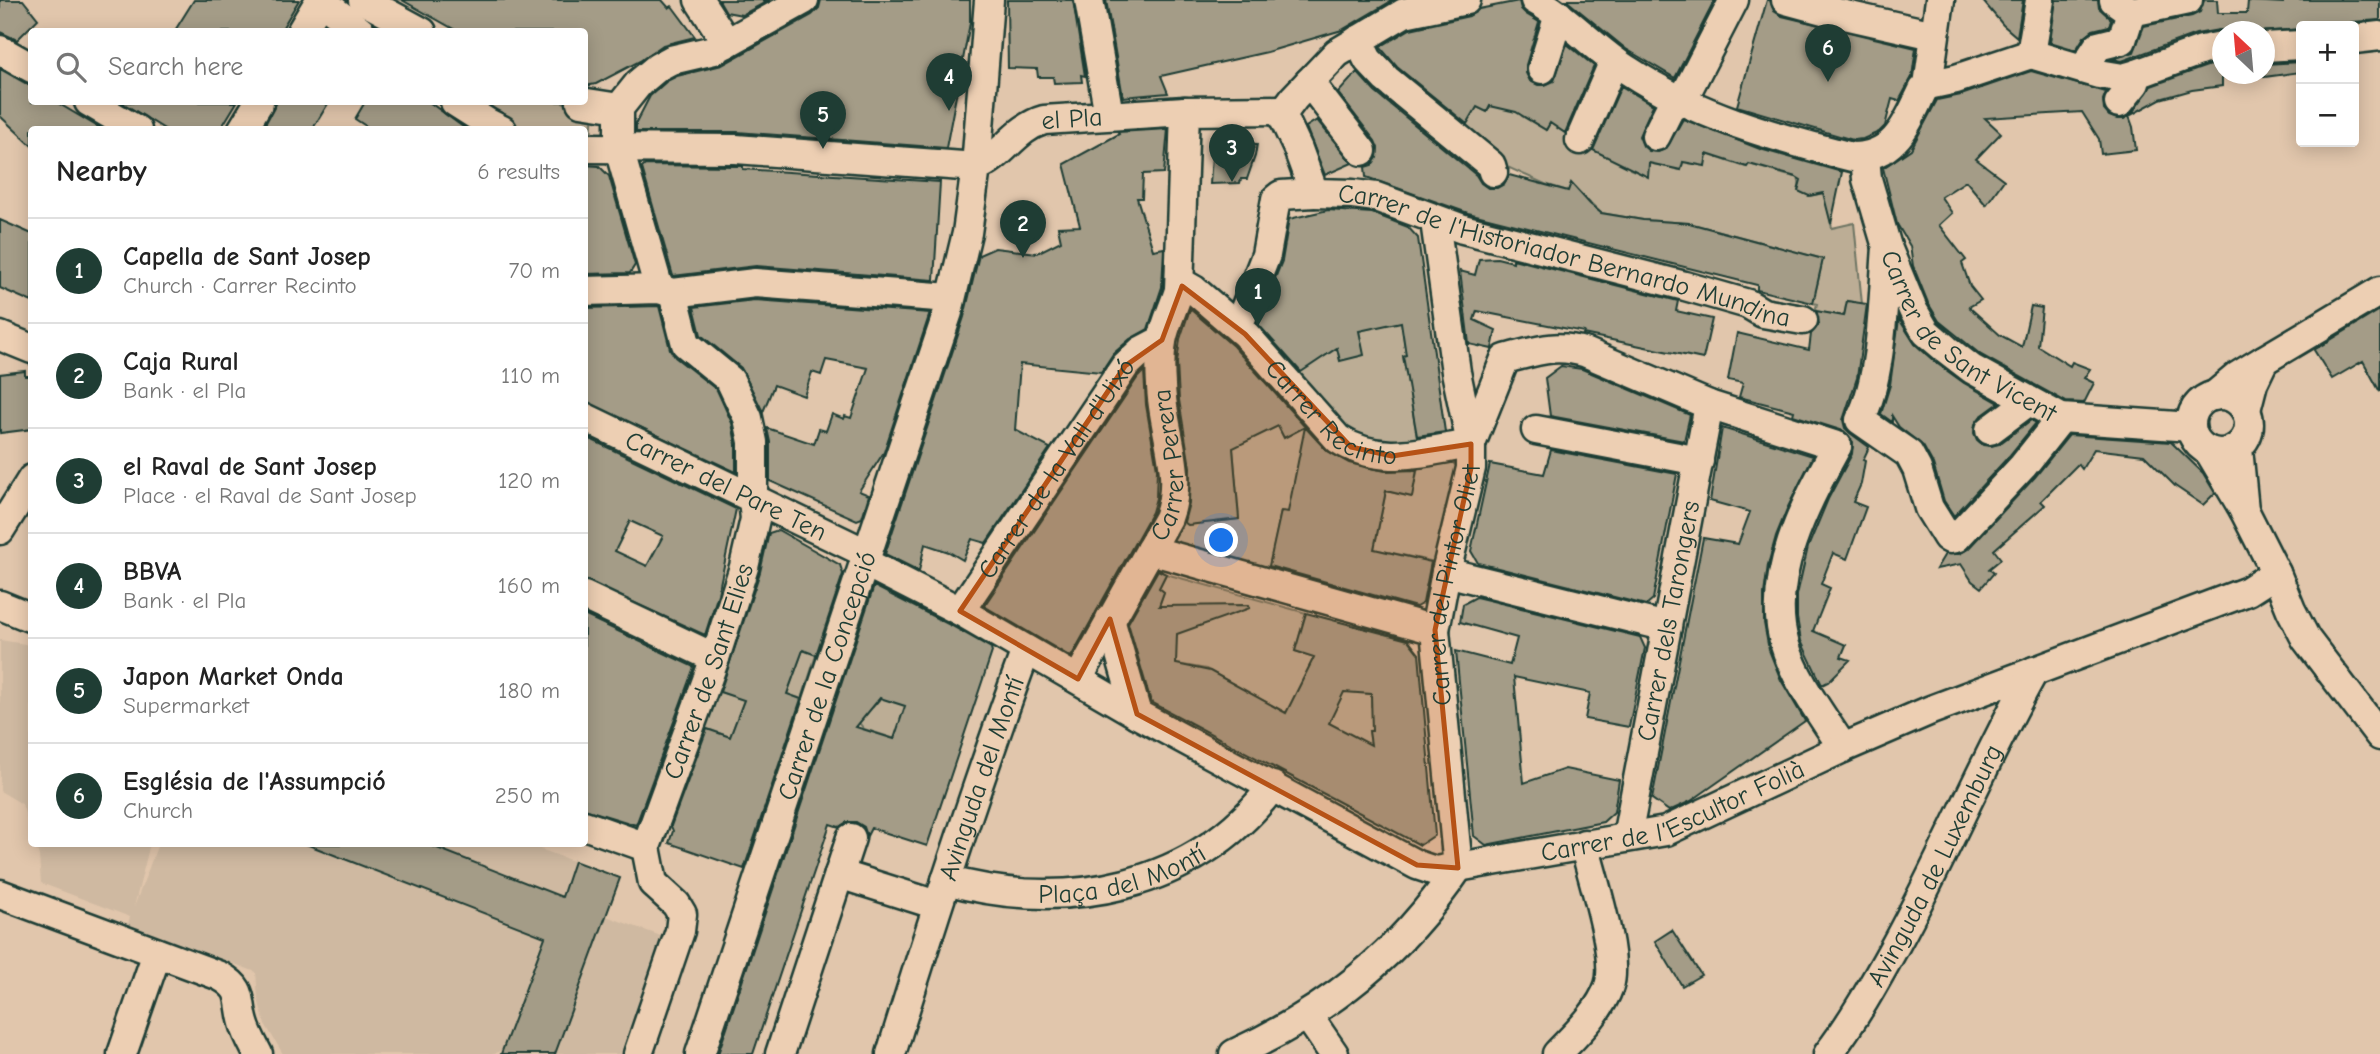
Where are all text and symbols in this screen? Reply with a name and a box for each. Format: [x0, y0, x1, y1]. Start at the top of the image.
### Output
north arrow [2212, 21, 2275, 84]
map controls [2296, 21, 2359, 147]
button: + [2296, 21, 2359, 84]
pin: 6 [1805, 24, 1851, 82]
search box [28, 28, 588, 105]
icon: search [52, 48, 90, 86]
text: Search here [108, 52, 243, 82]
pin: 4 [926, 53, 972, 111]
button: − [2296, 84, 2359, 147]
pin: 5 [800, 91, 846, 149]
street label: el Pla [1040, 102, 1103, 136]
pin: 3 [1209, 124, 1255, 182]
text: Nearby [56, 154, 147, 189]
text: 6 results [477, 158, 560, 185]
street label: Carrer de l'Historiador Bernardo Mundina [1338, 180, 1792, 333]
pin: 2 [1000, 200, 1046, 258]
text: Capella de Sant Josep [123, 242, 371, 272]
street label: Carrer de Sant Vicent [1874, 246, 2063, 429]
text: 1 [74, 257, 84, 284]
text: 70 m [508, 257, 560, 284]
pin: 1 [1235, 268, 1281, 326]
text: Church · Carrer Recinto [123, 272, 357, 299]
text: Caja Rural [123, 347, 239, 377]
street label: Carrer de la Vall d'Uixó [972, 353, 1142, 585]
street label: Carrer Recinto [1259, 354, 1397, 471]
text: 2 [73, 362, 85, 389]
text: 110 m [501, 362, 560, 389]
text: Bank · el Pla [123, 377, 246, 404]
street label: Carrer Perera [1144, 388, 1190, 546]
street label: Carrer del Pare Ten [620, 425, 832, 548]
text: el Raval de Sant Josep [123, 452, 377, 482]
street label: Carrer del Pintor Oliet [1421, 463, 1487, 707]
text: 3 [73, 467, 85, 494]
text: 120 m [498, 467, 560, 494]
text: Place · el Raval de Sant Josep [123, 482, 417, 509]
street label: Carrer dels Tarongers [1632, 498, 1707, 744]
your location [1204, 523, 1238, 557]
street label: Carrer de la Concepció [772, 548, 883, 804]
text: BBVA [123, 557, 181, 587]
street label: Carrer de Sant Elies [658, 560, 760, 784]
text: 4 [74, 572, 84, 599]
text: 160 m [498, 572, 560, 599]
text: Bank · el Pla [123, 587, 246, 614]
text: Japon Market Onda [123, 662, 344, 692]
street label: Avinguda del Montí [933, 672, 1031, 884]
text: 5 [73, 677, 85, 704]
text: 180 m [498, 677, 560, 704]
text: Supermarket [123, 692, 249, 719]
street label: Avinguda de Luxemburg [1861, 740, 2009, 992]
street label: Carrer de l'Escultor Folià [1539, 754, 1809, 868]
text: Església de l'Assumpció [123, 767, 386, 797]
text: 6 [73, 782, 85, 809]
text: 250 m [495, 782, 560, 809]
text: Church [123, 797, 193, 824]
street label: Plaça del Montí [1038, 838, 1212, 910]

